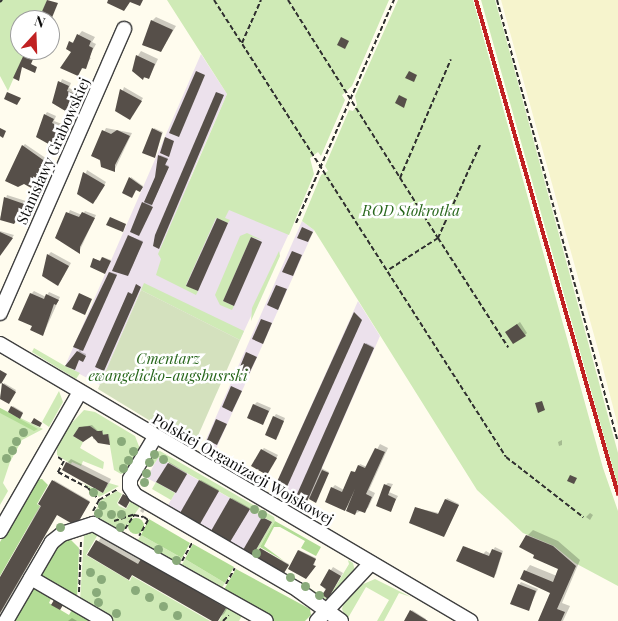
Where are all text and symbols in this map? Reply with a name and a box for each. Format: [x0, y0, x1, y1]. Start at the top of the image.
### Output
north arrow [10, 10, 60, 60]
text: N [32, 11, 48, 32]
street label: Stanisławy Grabowskiej [12, 75, 94, 227]
park label: ROD Stokrotka [362, 202, 460, 220]
park label: Cmentarz ewangelicko-augsbusrski [88, 349, 248, 384]
street label: Polskiej Organizacji Wojskowej [149, 410, 337, 528]

